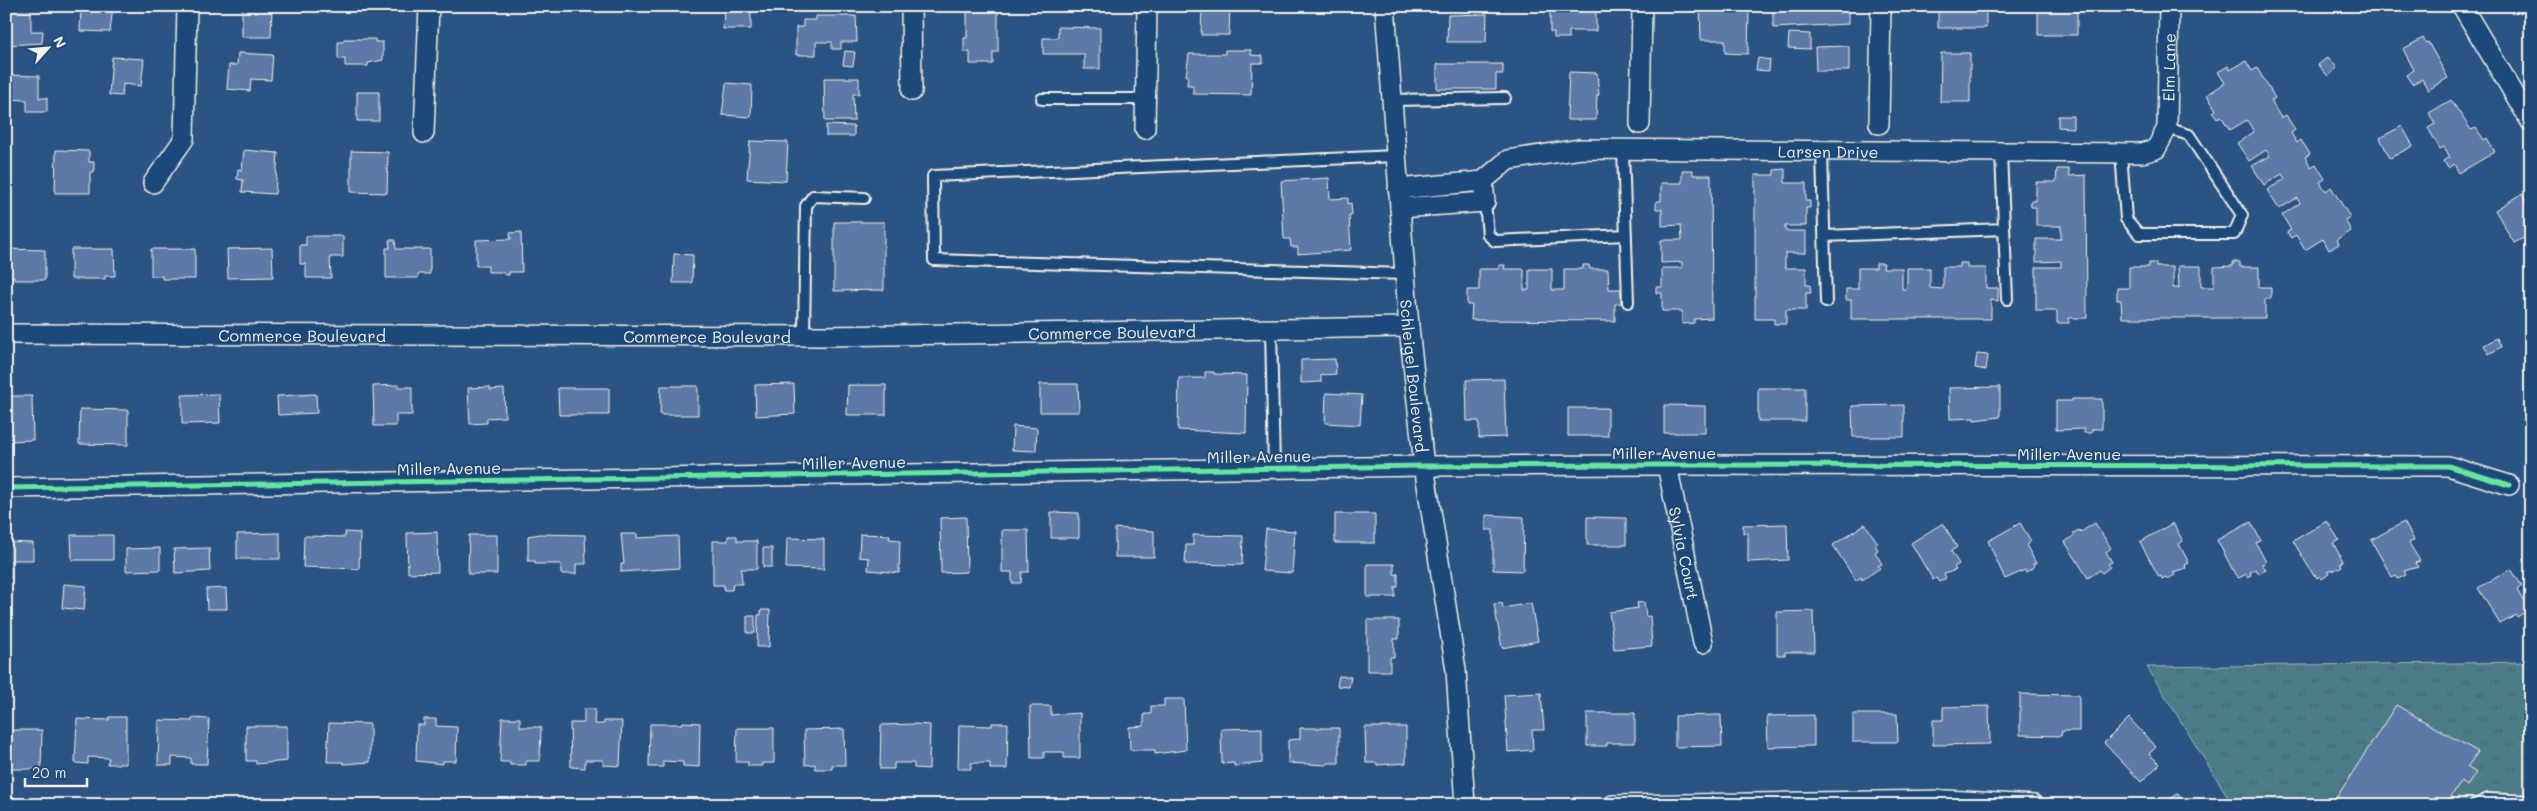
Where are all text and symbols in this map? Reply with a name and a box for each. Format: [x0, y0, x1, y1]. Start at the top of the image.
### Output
north arrow [22, 22, 72, 72]
text: N [49, 33, 71, 51]
street label: Elm Lane [2157, 33, 2179, 101]
street label: Larsen Drive [1778, 140, 1878, 162]
street label: Schleigel Boulevard [1396, 299, 1433, 453]
street label: Commerce Boulevard [1028, 320, 1196, 343]
street label: Commerce Boulevard [218, 324, 386, 345]
street label: Commerce Boulevard [623, 325, 791, 346]
street label: Miller Avenue [1612, 442, 1716, 463]
street label: Miller Avenue [2017, 443, 2121, 464]
street label: Miller Avenue [1207, 445, 1311, 467]
street label: Miller Avenue [802, 451, 906, 473]
street label: Miller Avenue [397, 457, 501, 479]
street label: Sylvia Court [1665, 505, 1705, 602]
scale bar [25, 756, 88, 788]
text: 20 m [32, 762, 66, 782]

